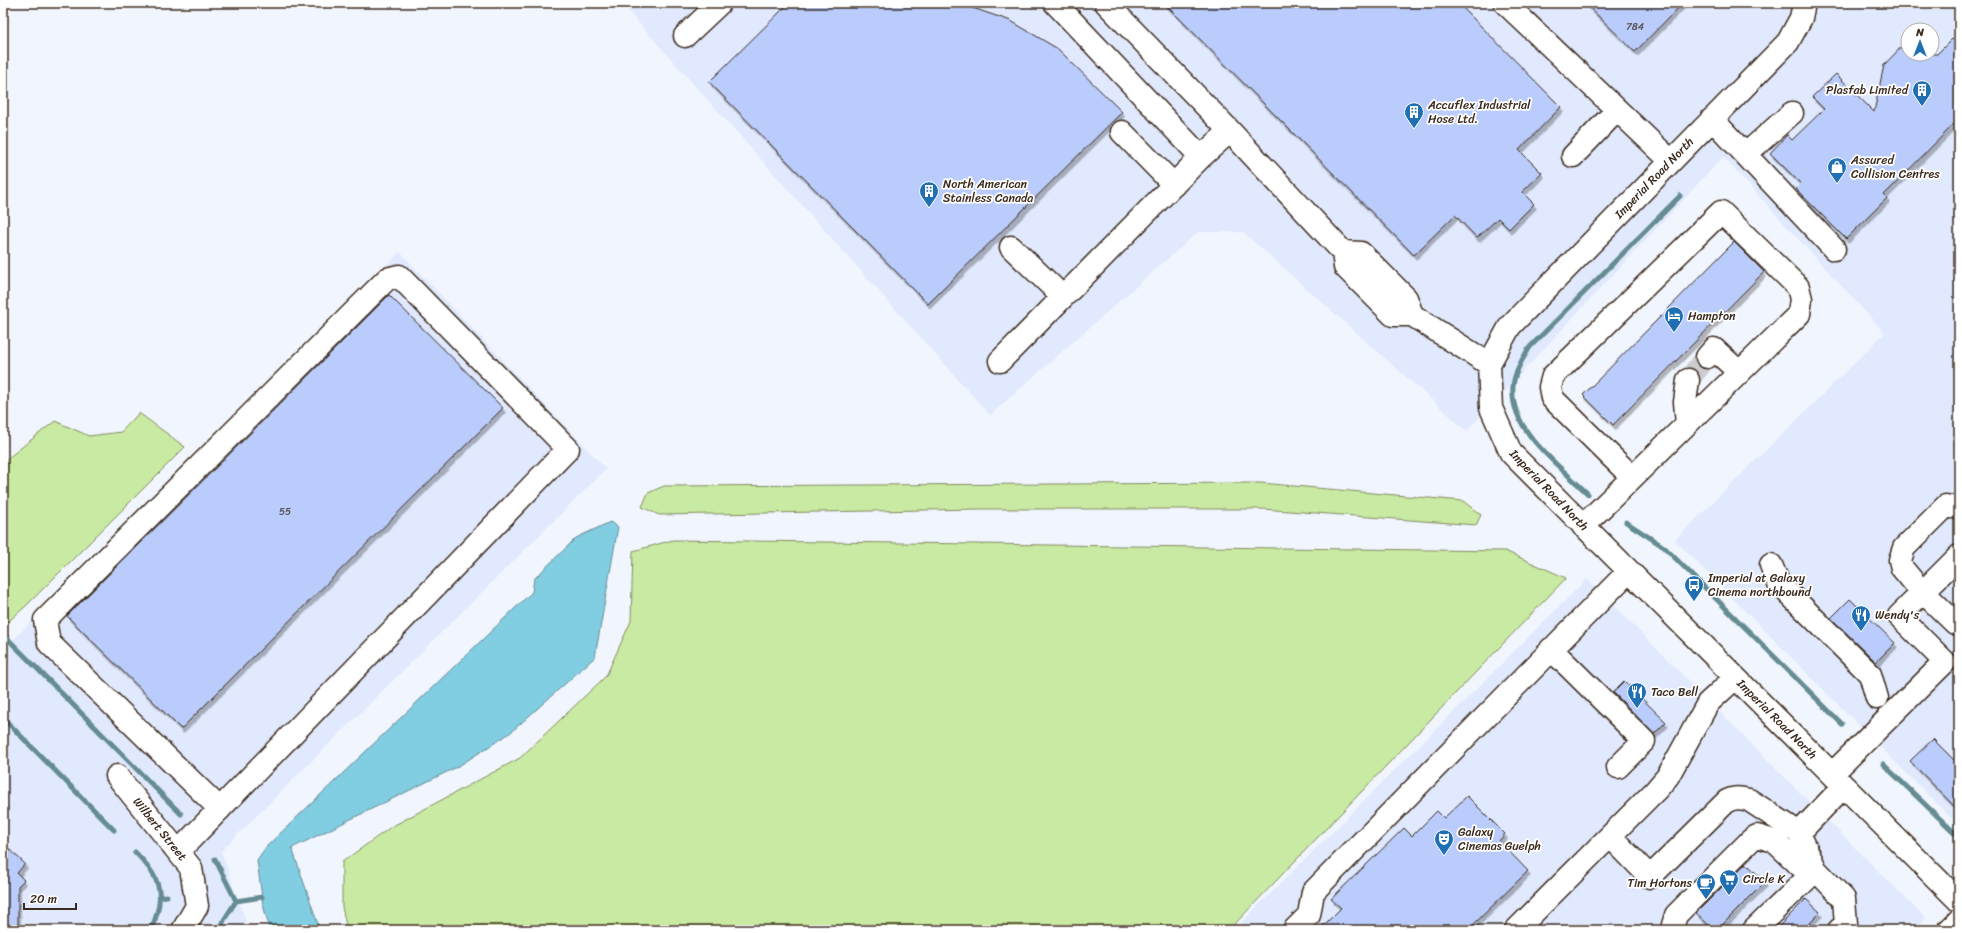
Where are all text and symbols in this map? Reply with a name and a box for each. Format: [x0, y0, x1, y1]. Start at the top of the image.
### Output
house number: 784 [1626, 18, 1644, 36]
north arrow [1900, 22, 1940, 62]
text: N [1915, 23, 1924, 42]
place label: Plasfab Limited [1826, 79, 1910, 101]
building icon: Plasfab Limited [1911, 79, 1933, 107]
place label: Accuflex Industrial Hose Ltd. [1427, 94, 1531, 130]
building icon: Accuflex Industrial Hose Ltd. [1403, 101, 1425, 129]
street label: Imperial Road North [1608, 132, 1699, 225]
place label: Assured Collision Centres [1850, 149, 1940, 185]
shop icon: Assured Collision Centres [1826, 156, 1848, 184]
place label: North American Stainless Canada [943, 173, 1033, 209]
building icon: North American Stainless Canada [918, 180, 940, 208]
hotel icon: Hampton [1663, 305, 1685, 333]
place label: Hampton [1688, 305, 1736, 327]
street label: Imperial Road North [1503, 443, 1594, 536]
house number: 55 [279, 503, 291, 521]
place label: Imperial at Galaxy Cinema northbound [1707, 567, 1811, 603]
bus stop icon: Imperial at Galaxy Cinema northbound [1683, 574, 1705, 602]
restaurant icon: Wendy's [1850, 604, 1872, 632]
place label: Wendy's [1875, 604, 1920, 626]
street label: Imperial Road North [1731, 673, 1823, 765]
restaurant icon: Taco Bell [1626, 681, 1648, 709]
place label: Taco Bell [1651, 681, 1699, 703]
street label: Wilbert Street [127, 792, 193, 866]
place label: Galaxy Cinemas Guelph [1458, 821, 1541, 857]
theatre icon: Galaxy Cinemas Guelph [1433, 828, 1455, 856]
supermarket icon: Circle K [1718, 868, 1740, 896]
place label: Circle K [1743, 868, 1785, 890]
place label: Tim Hortons [1627, 872, 1692, 894]
cafe icon: Tim Hortons [1695, 872, 1717, 900]
scale bar [24, 885, 76, 911]
text: 20 m [30, 888, 57, 910]

